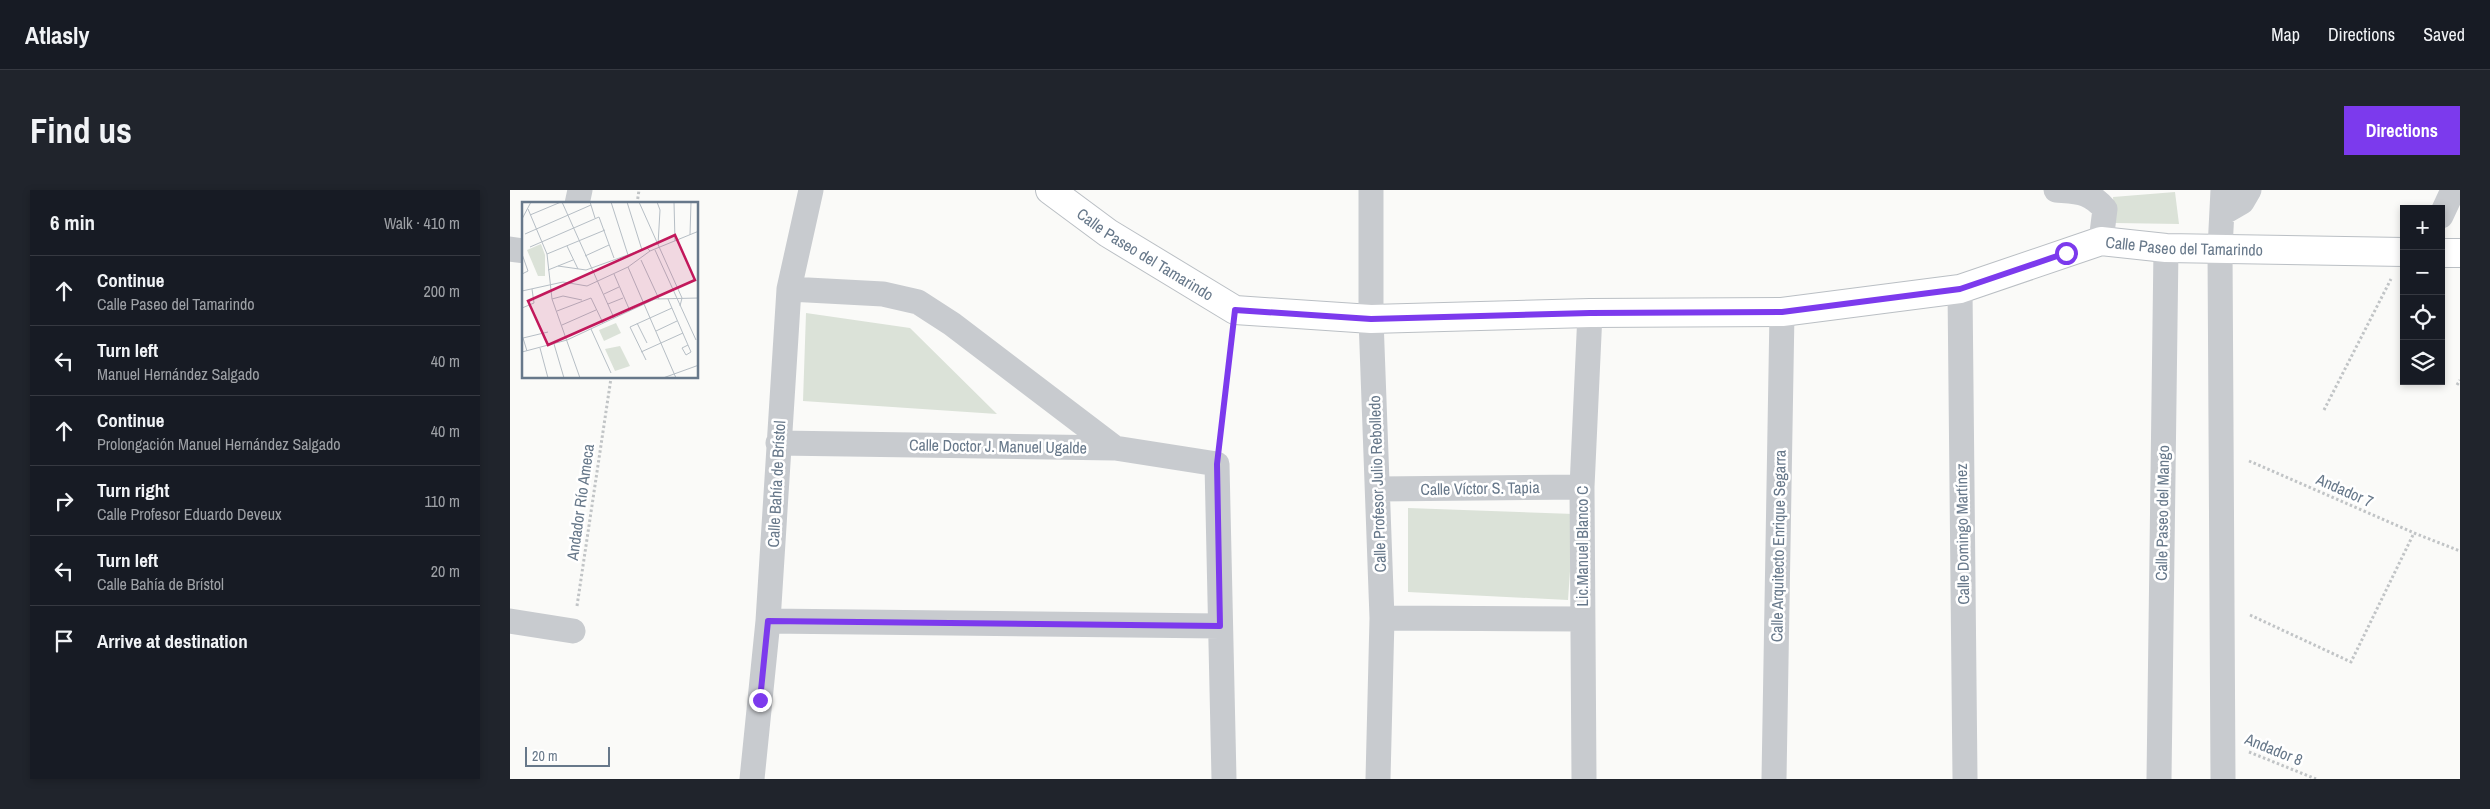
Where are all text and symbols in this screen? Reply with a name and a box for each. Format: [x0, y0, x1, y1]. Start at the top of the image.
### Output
text: Atlasly [25, 19, 90, 51]
text: Map [2271, 22, 2300, 47]
text: Directions [2328, 22, 2395, 47]
text: Saved [2423, 22, 2465, 47]
button: Directions [2344, 106, 2460, 155]
text: Find us [30, 107, 132, 154]
inset map [522, 202, 699, 379]
street label: Calle Paseo del Tamarindo [1072, 203, 1218, 305]
map controls [2400, 205, 2445, 385]
button: + [2400, 205, 2445, 250]
text: 6 min [50, 208, 95, 237]
text: Walk · 410 m [384, 212, 460, 234]
street label: Calle Paseo del Tamarindo [2104, 231, 2263, 261]
route start [2055, 242, 2078, 265]
button: − [2400, 250, 2445, 295]
text: Continue [97, 267, 165, 293]
icon: ahead [50, 277, 78, 305]
text: 200 m [424, 280, 460, 302]
text: Calle Paseo del Tamarindo [97, 293, 255, 315]
button: locate [2400, 295, 2445, 340]
text: Turn left [97, 337, 158, 363]
button: layers [2400, 340, 2445, 385]
icon: left [50, 347, 78, 375]
text: 40 m [431, 350, 460, 372]
text: Manuel Hernández Salgado [97, 363, 260, 385]
street label: Calle Profesor Julio Rebolledo [1363, 395, 1391, 573]
text: Continue [97, 407, 165, 433]
icon: ahead [50, 417, 78, 445]
text: 40 m [431, 420, 460, 442]
street label: Calle Bahía de Brístol [762, 420, 790, 548]
text: Prolongación Manuel Hernández Salgado [97, 433, 341, 455]
street label: Calle Doctor J. Manuel Ugalde [909, 433, 1087, 459]
street label: Andador Río Ameca [561, 442, 599, 563]
street label: Calle Paseo del Mango [2150, 445, 2174, 581]
street label: Calle Arquitecto Enrique Segarra [1765, 449, 1791, 642]
street label: Calle Domingo Martínez [1950, 463, 1974, 605]
street label: Andador 7 [2312, 467, 2377, 512]
street label: Calle Víctor S. Tapia [1420, 476, 1541, 500]
text: Turn right [97, 477, 169, 503]
street label: Lic.Manuel Blanco C [1571, 485, 1593, 607]
icon: right [50, 487, 78, 515]
text: 110 m [424, 490, 460, 512]
text: Calle Profesor Eduardo Deveux [97, 503, 282, 525]
text: Turn left [97, 547, 158, 573]
icon: left [50, 557, 78, 585]
text: 20 m [431, 560, 460, 582]
text: Calle Bahía de Brístol [97, 573, 224, 595]
icon: arrive [50, 627, 78, 655]
text: Arrive at destination [97, 628, 248, 654]
route end [749, 689, 772, 712]
street label: Andador 8 [2241, 727, 2306, 771]
scale bar [525, 744, 610, 767]
text: 20 m [532, 747, 558, 765]

